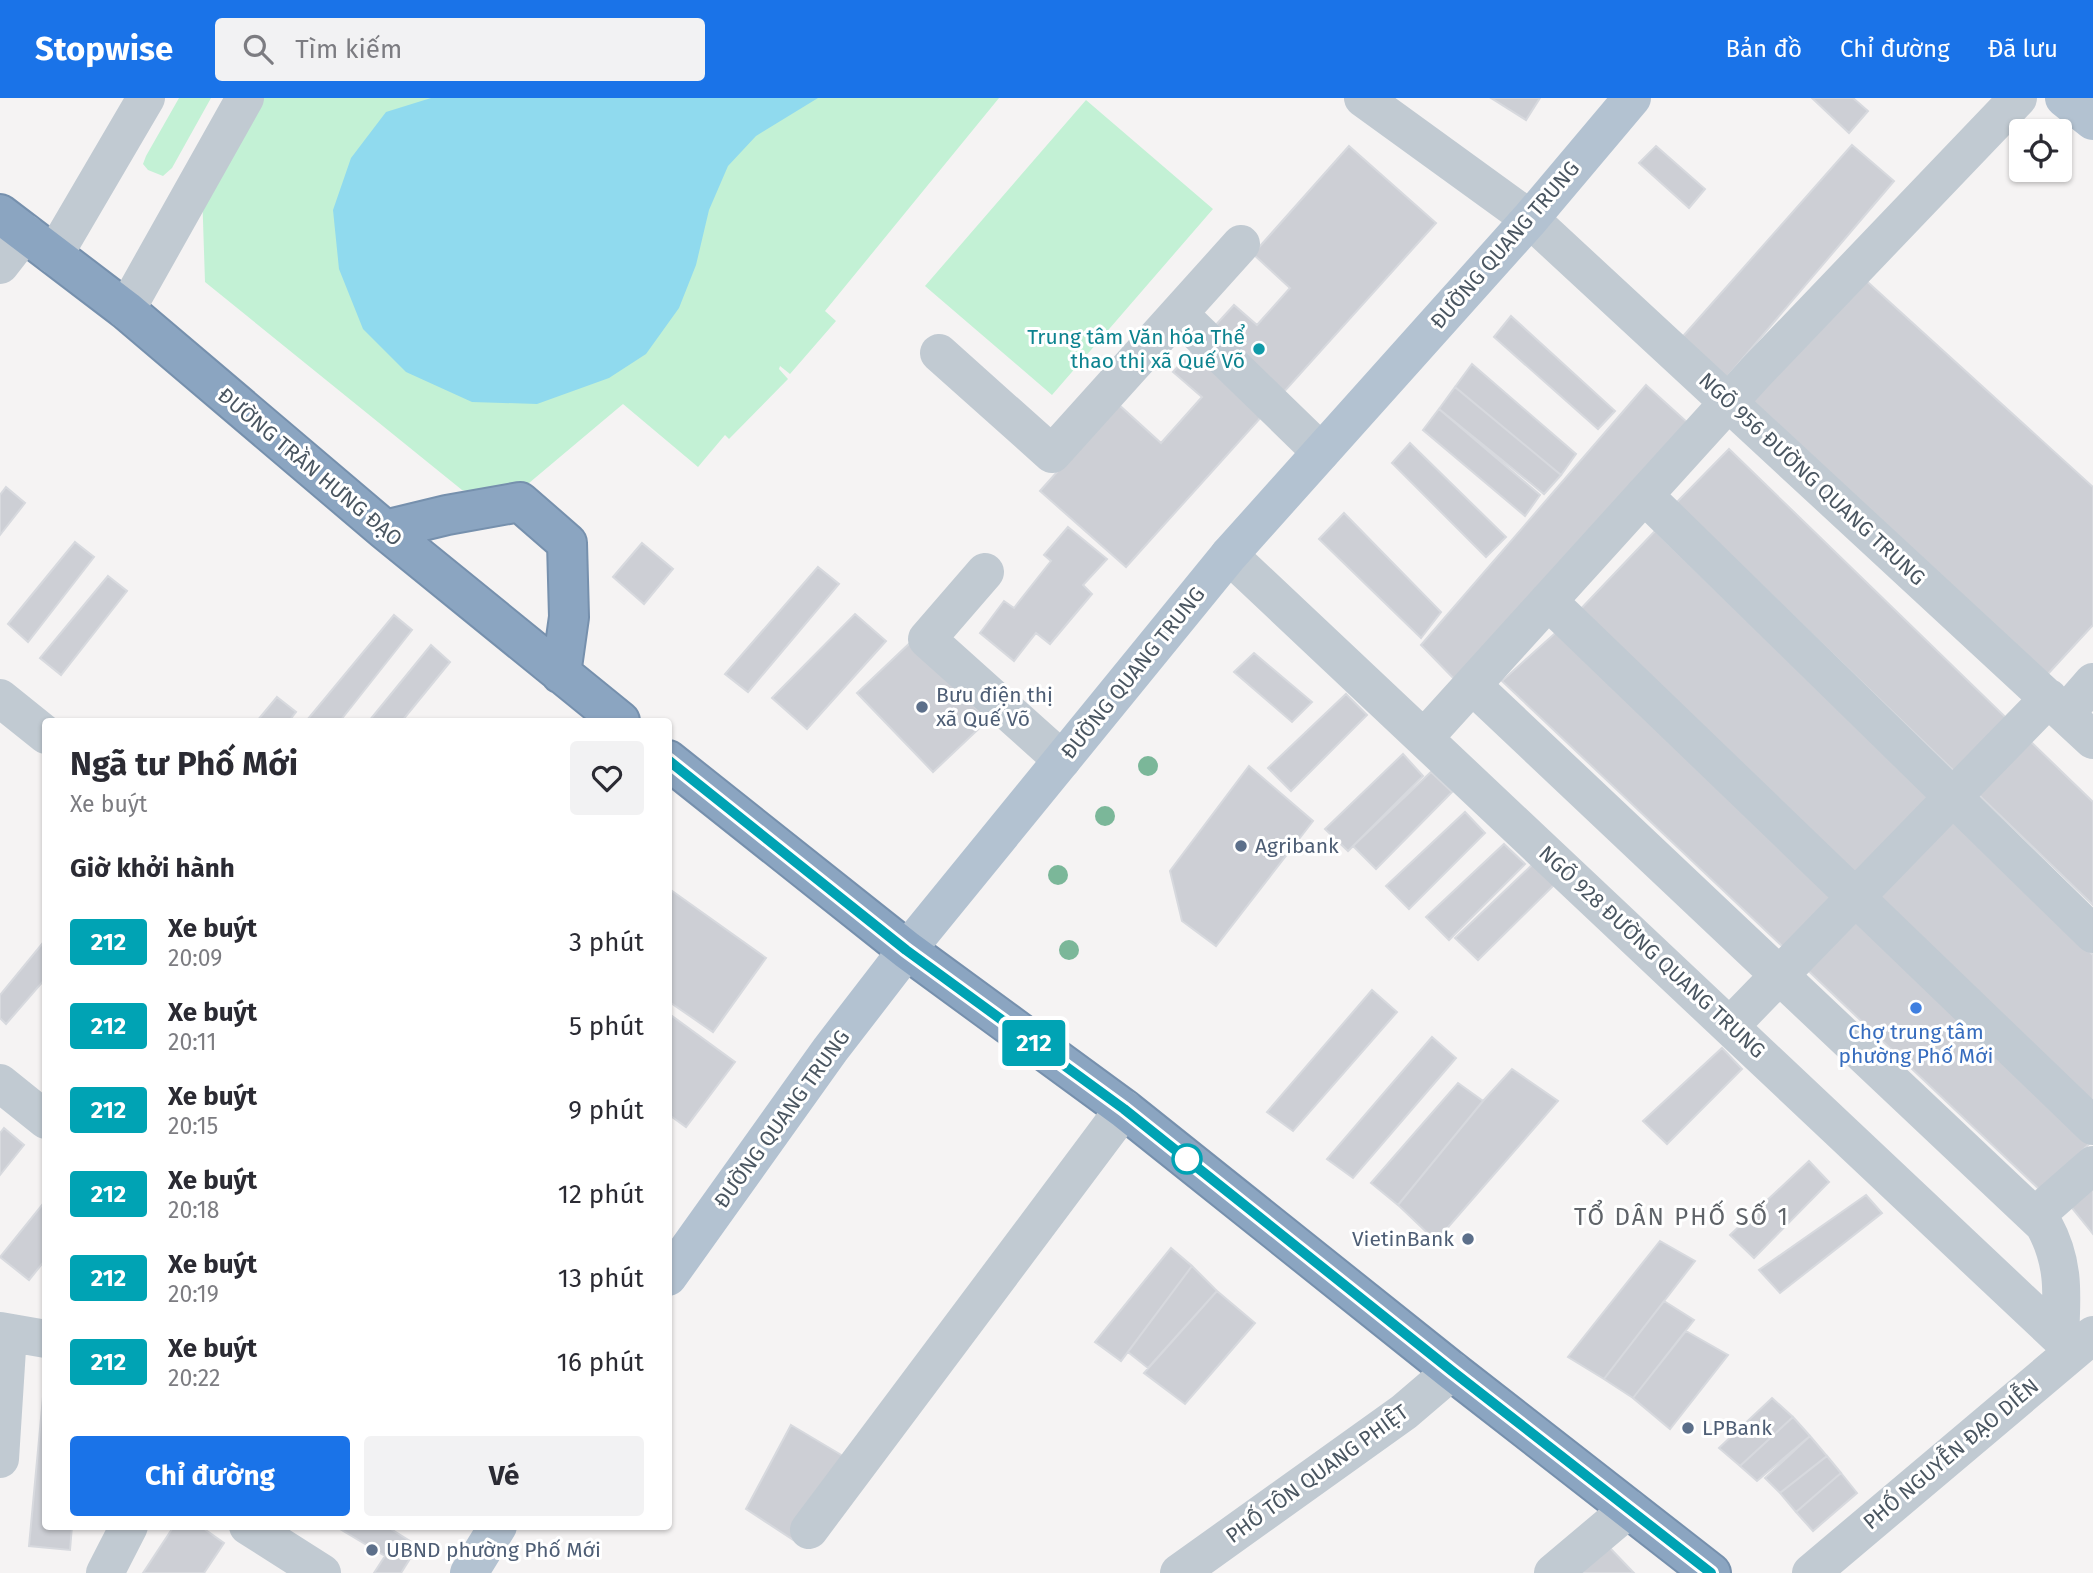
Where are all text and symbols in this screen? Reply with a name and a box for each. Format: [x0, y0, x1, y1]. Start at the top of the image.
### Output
search box [215, 18, 705, 81]
text: Stopwise [35, 29, 173, 69]
icon: search [239, 30, 277, 68]
text: Tìm kiếm [295, 34, 402, 65]
text: Bản đồ [1725, 35, 1802, 63]
text: Chỉ đường [1840, 35, 1950, 63]
text: Đã lưu [1988, 35, 2058, 63]
map controls [2009, 119, 2072, 182]
button: locate [2009, 119, 2072, 182]
street label: ĐƯỜNG QUANG TRUNG [1425, 156, 1585, 334]
place label: Trung tâm Văn hóa Thể thao thị xã Quế Võ [1027, 323, 1246, 374]
marker: Trung tâm Văn hóa Thể thao thị xã Quế Võ [1251, 341, 1267, 357]
street label: NGÕ 956 ĐƯỜNG QUANG TRUNG [1693, 367, 1931, 591]
street label: ĐƯỜNG TRẦN HƯNG ĐẠO [212, 381, 409, 552]
street label: ĐƯỜNG QUANG TRUNG [1056, 582, 1210, 764]
place label: Bưu điện thị xã Quế Võ [936, 682, 1053, 732]
marker: Bưu điện thị xã Quế Võ [914, 699, 930, 715]
button: heart [570, 741, 644, 815]
text: Ngã tư Phố Mới [70, 744, 298, 784]
text: Xe buýt [70, 790, 147, 818]
place label: Agribank [1255, 833, 1339, 859]
marker: Agribank [1233, 838, 1249, 854]
street label: NGÕ 928 ĐƯỜNG QUANG TRUNG [1533, 840, 1771, 1064]
text: Giờ khởi hành [70, 853, 235, 884]
text: Xe buýt [168, 913, 257, 944]
text: 3 phút [569, 927, 644, 958]
text: 212 [91, 928, 126, 956]
text: 20:09 [168, 944, 222, 972]
text: Xe buýt [168, 997, 257, 1028]
marker: Chợ trung tâm phường Phố Mới [1908, 1000, 1924, 1016]
text: 5 phút [569, 1011, 644, 1042]
text: 212 [91, 1012, 126, 1040]
place label: Chợ trung tâm phường Phố Mới [1839, 1019, 1993, 1069]
line badge: 212 [994, 1020, 1074, 1066]
street label: ĐƯỜNG QUANG TRUNG [709, 1025, 855, 1213]
text: 20:11 [168, 1028, 216, 1056]
text: 212 [1016, 1029, 1052, 1057]
text: Xe buýt [168, 1081, 257, 1112]
text: 9 phút [568, 1095, 644, 1126]
text: 212 [91, 1096, 126, 1124]
text: 20:15 [168, 1112, 218, 1140]
unlabelled marker [1172, 1144, 1202, 1174]
text: Xe buýt [168, 1165, 257, 1196]
text: 12 phút [558, 1179, 644, 1210]
text: 212 [91, 1180, 126, 1208]
text: 20:18 [168, 1196, 219, 1224]
district label: TỔ DÂN PHỐ SỐ 1 [1574, 1199, 1790, 1231]
place label: VietinBank [1352, 1226, 1454, 1252]
marker: VietinBank [1460, 1231, 1476, 1247]
text: Xe buýt [168, 1249, 257, 1280]
text: 13 phút [558, 1263, 644, 1294]
text: 212 [91, 1264, 126, 1292]
text: 20:19 [168, 1280, 219, 1308]
text: Xe buýt [168, 1333, 257, 1364]
text: 16 phút [557, 1347, 644, 1378]
text: 212 [91, 1348, 126, 1376]
text: 20:22 [168, 1364, 221, 1392]
street label: PHỐ NGUYỄN ĐẠO DIỄN [1856, 1371, 2044, 1535]
street label: PHỐ TÔN QUANG PHIỆT [1219, 1397, 1413, 1549]
place label: LPBank [1702, 1415, 1772, 1441]
marker: LPBank [1680, 1420, 1696, 1436]
button: Chỉ đường [70, 1436, 350, 1516]
button: Vé [364, 1436, 644, 1516]
place label: UBND phường Phố Mới [386, 1537, 601, 1563]
marker: UBND phường Phố Mới [364, 1542, 380, 1558]

